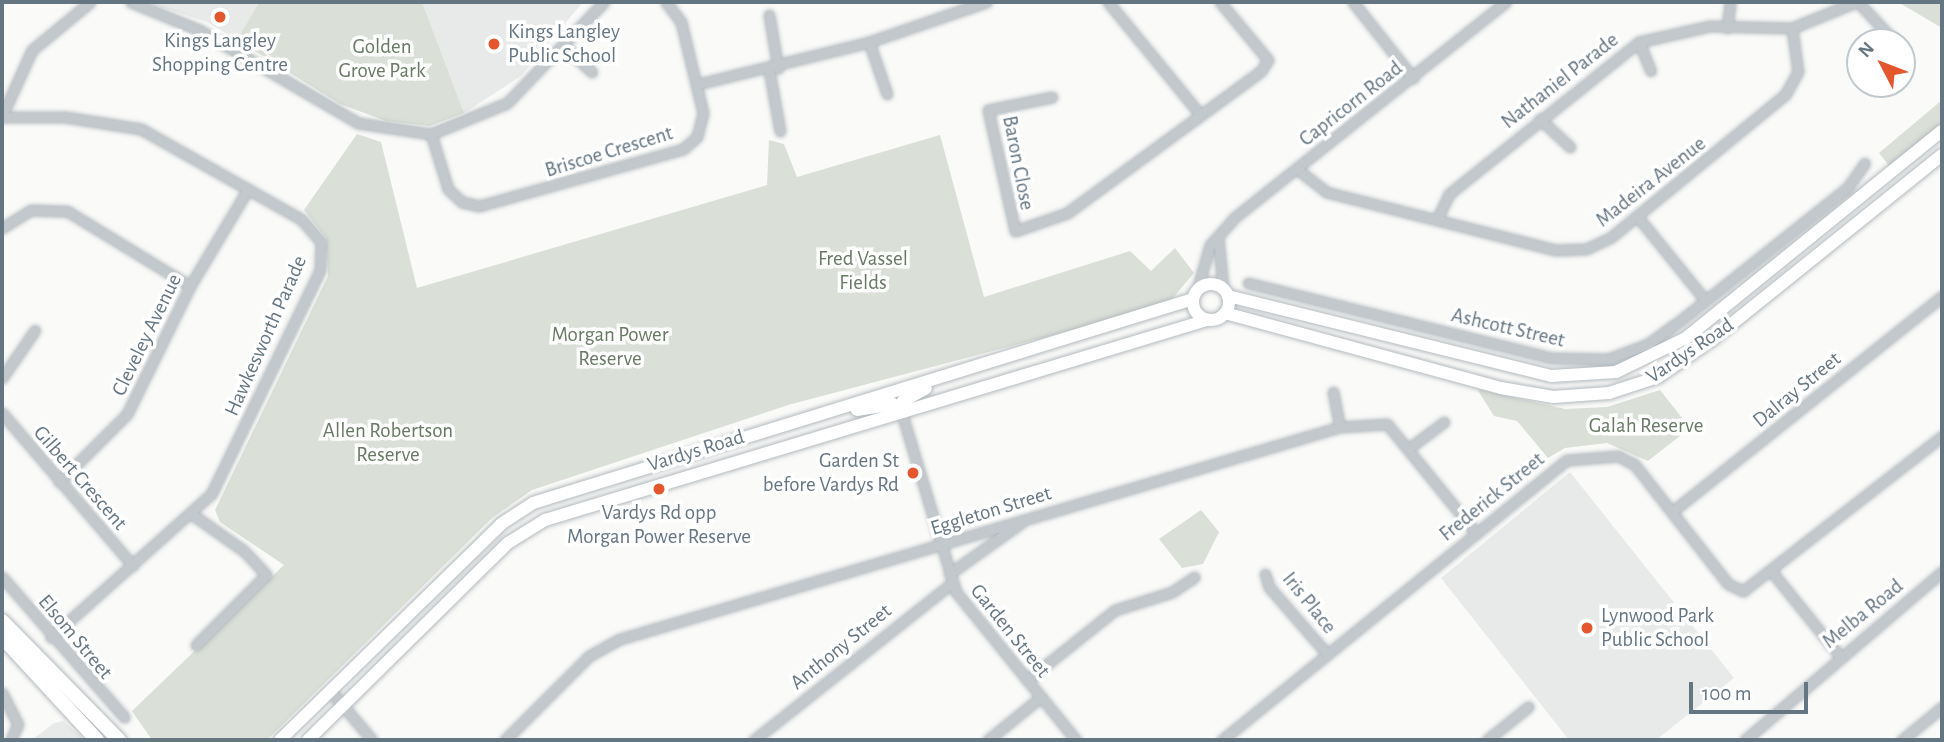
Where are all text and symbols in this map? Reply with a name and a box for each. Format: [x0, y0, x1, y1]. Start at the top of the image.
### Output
marker: Kings Langley Shopping Centre [212, 9, 228, 25]
place label: Kings Langley Public School [508, 19, 620, 69]
street label: Nathaniel Parade [1496, 27, 1624, 135]
place label: Kings Langley Shopping Centre [152, 28, 288, 78]
north arrow [1846, 28, 1916, 98]
park label: Golden Grove Park [339, 34, 425, 84]
marker: Kings Langley Public School [486, 36, 502, 52]
text: N [1855, 39, 1878, 61]
street label: Capricorn Road [1294, 56, 1408, 152]
street label: Baron Close [996, 114, 1040, 212]
street label: Briscoe Crescent [542, 121, 676, 183]
street label: Madeira Avenue [1591, 131, 1711, 233]
park label: Fred Vassel Fields [818, 246, 908, 296]
street label: Hawkesworth Parade [219, 252, 313, 420]
street label: Cleveley Avenue [107, 270, 187, 400]
street label: Ashcott Street [1449, 303, 1567, 353]
street label: Vardys Road [1642, 313, 1738, 389]
park label: Morgan Power Reserve [551, 322, 669, 372]
street label: Dalray Street [1748, 347, 1846, 433]
park label: Galah Reserve [1589, 413, 1703, 439]
park label: Allen Robertson Reserve [323, 418, 453, 468]
street label: Gilbert Crescent [28, 421, 132, 535]
street label: Vardys Road [645, 424, 747, 478]
street label: Frederick Street [1434, 447, 1550, 547]
place label: Garden St before Vardys Rd [763, 448, 899, 498]
marker: Garden St before Vardys Rd [905, 465, 921, 481]
marker: Vardys Rd opp Morgan Power Reserve [651, 481, 667, 497]
street label: Eggleton Street [928, 481, 1054, 541]
place label: Vardys Rd opp Morgan Power Reserve [567, 500, 751, 550]
street label: Iris Place [1277, 567, 1341, 639]
street label: Melba Road [1817, 574, 1909, 654]
street label: Garden Street [965, 579, 1055, 683]
street label: Elsom Street [32, 590, 118, 684]
street label: Anthony Street [785, 599, 897, 695]
place label: Lynwood Park Public School [1601, 603, 1714, 653]
marker: Lynwood Park Public School [1579, 620, 1595, 636]
scale bar [1692, 668, 1811, 712]
text: 100 m [1702, 683, 1752, 704]

